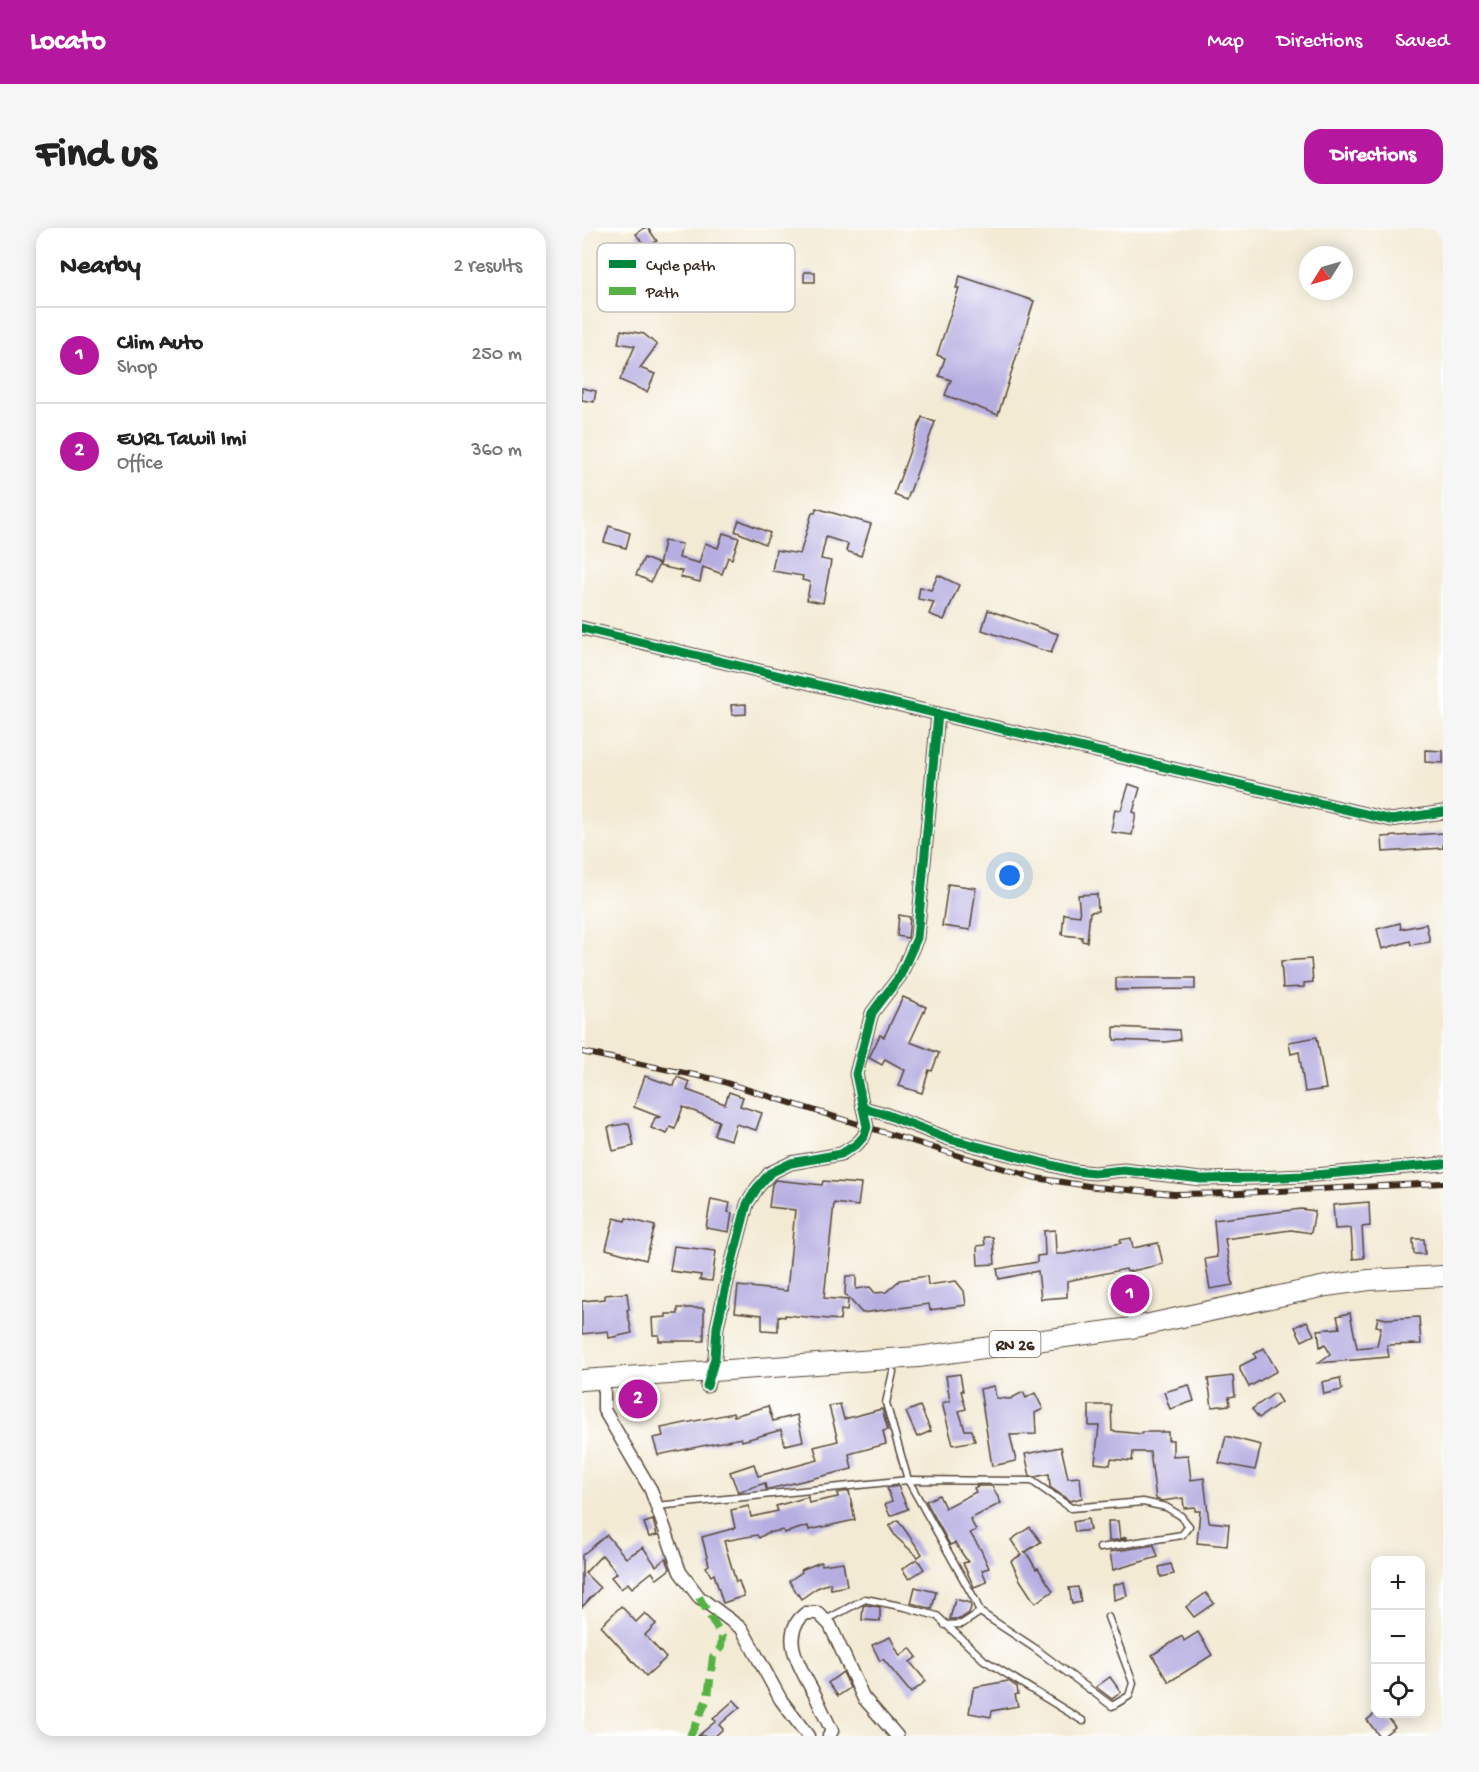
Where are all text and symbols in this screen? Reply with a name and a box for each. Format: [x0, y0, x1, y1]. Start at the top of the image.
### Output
text: Locato [30, 26, 106, 59]
text: Map [1207, 30, 1244, 55]
text: Directions [1277, 30, 1362, 55]
text: Saved [1395, 30, 1449, 55]
button: Directions [1304, 129, 1443, 184]
text: Find us [36, 132, 156, 181]
legend [597, 243, 795, 312]
north arrow [1299, 246, 1353, 300]
text: Nearby [60, 252, 141, 283]
text: 2 results [453, 256, 522, 279]
text: Cycle path [646, 258, 716, 277]
text: Path [645, 285, 679, 304]
text: Clim Auto [117, 331, 203, 357]
text: 1 [75, 344, 84, 367]
text: 250 m [471, 344, 522, 367]
text: Shop [117, 357, 157, 380]
text: EURL Tawil Imi [117, 427, 246, 453]
text: 2 [75, 440, 84, 463]
text: 360 m [471, 440, 522, 463]
text: Office [117, 453, 163, 476]
your location [995, 861, 1024, 890]
pin: 1 [1110, 1272, 1150, 1316]
road number: RN 26 [990, 1331, 1040, 1357]
pin: 2 [618, 1376, 658, 1422]
map controls [1371, 1556, 1425, 1718]
button: + [1371, 1556, 1425, 1610]
button: − [1371, 1610, 1425, 1664]
button: locate [1371, 1664, 1425, 1718]

